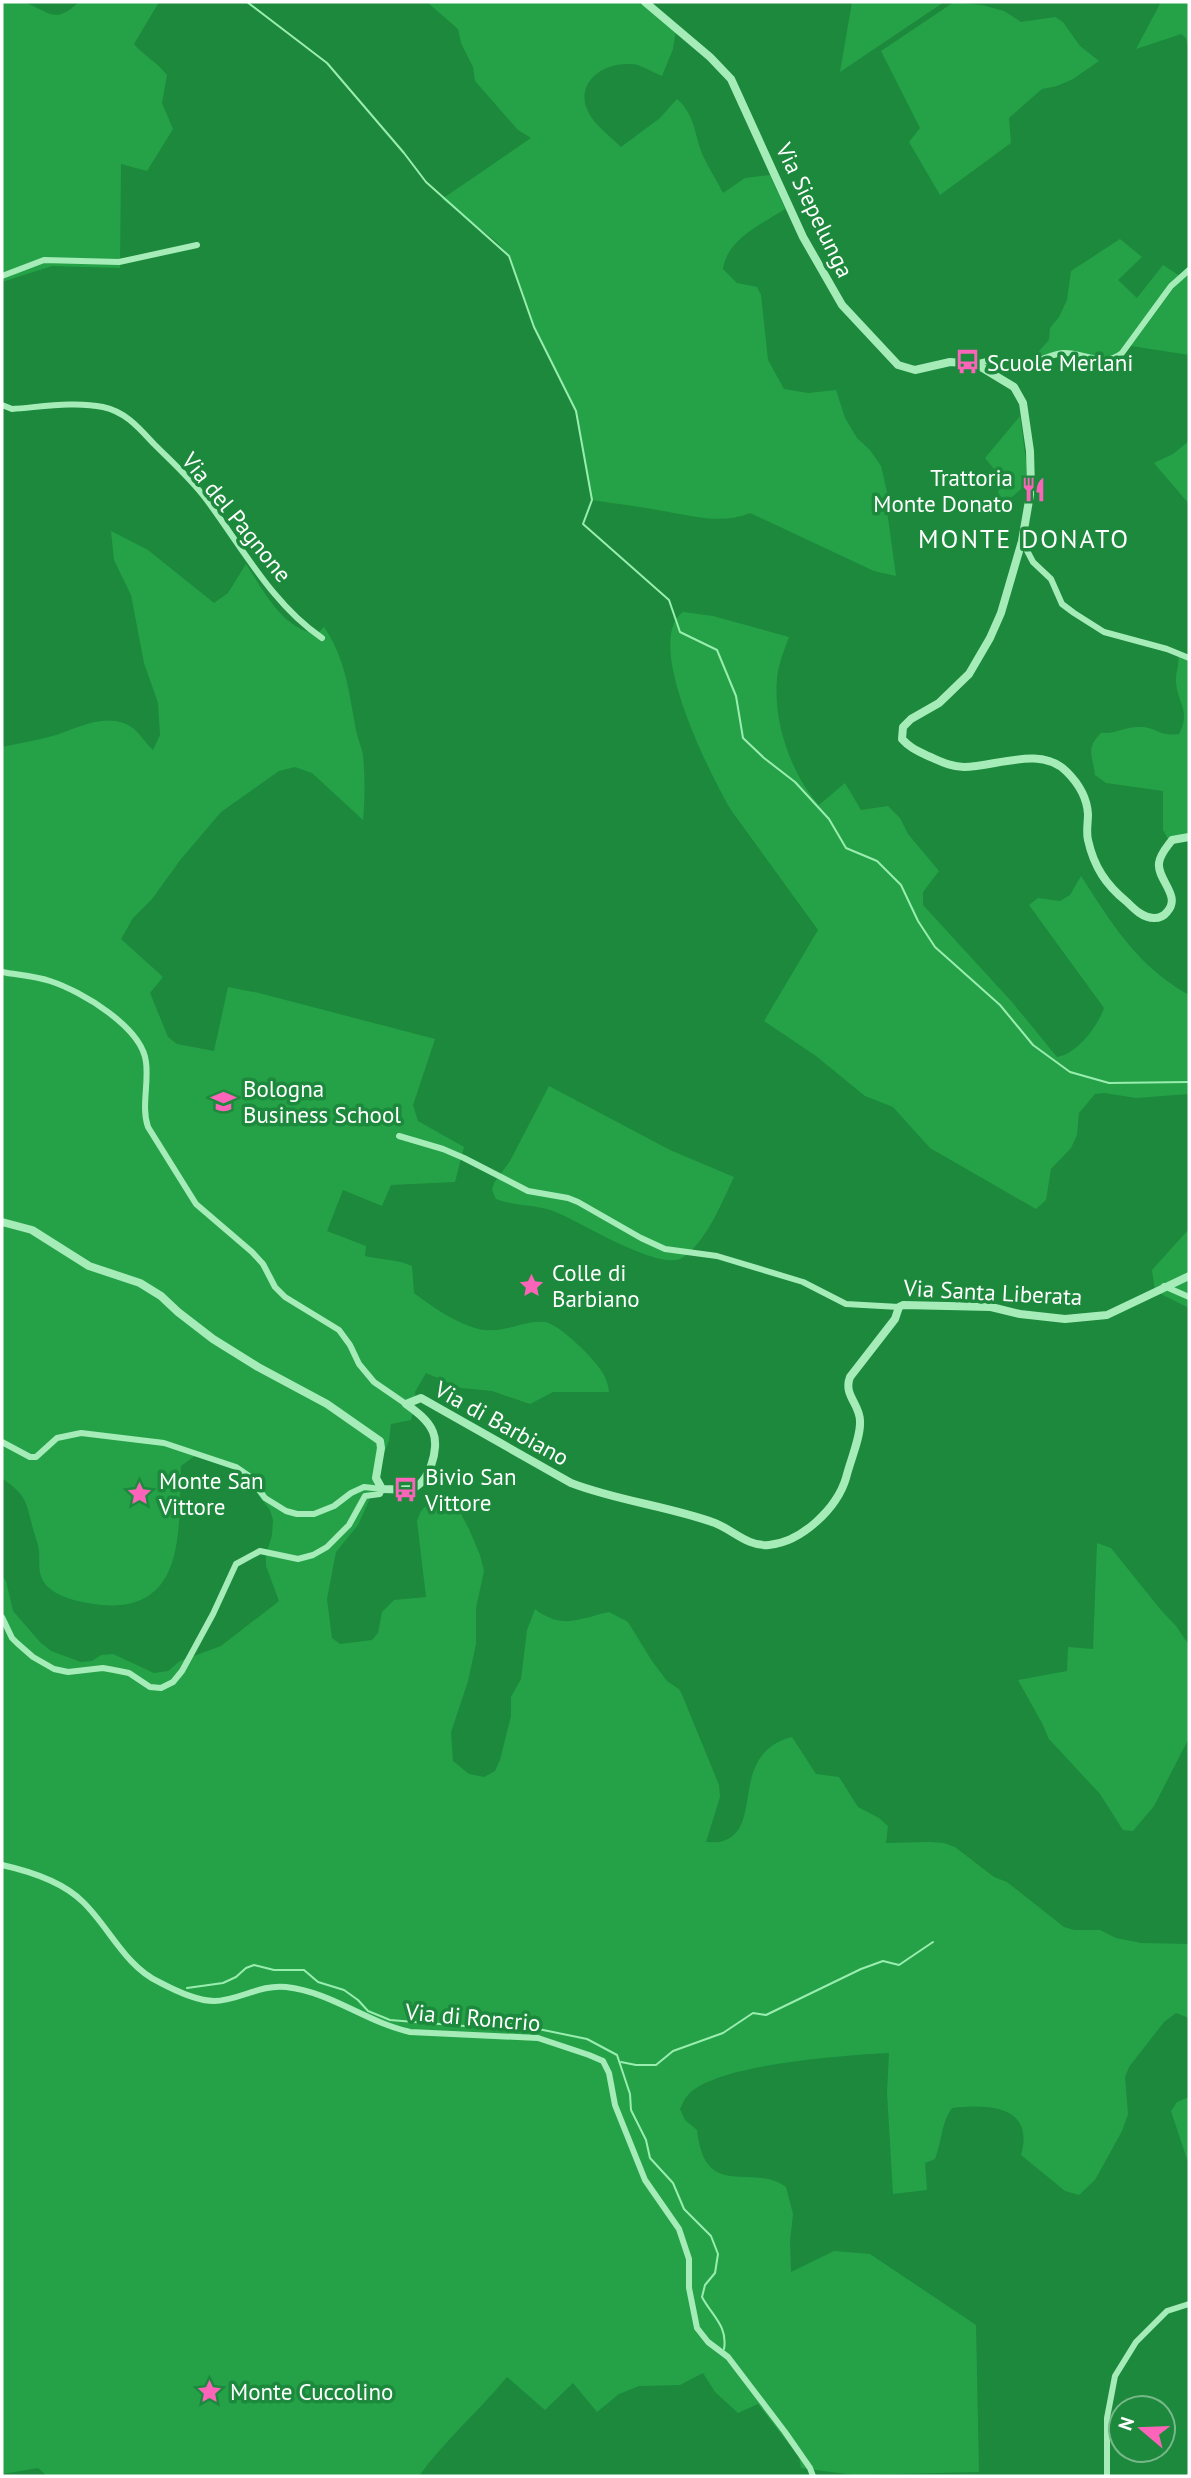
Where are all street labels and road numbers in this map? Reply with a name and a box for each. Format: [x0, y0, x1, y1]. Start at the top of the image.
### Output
street label: Via Siepelunga [769, 137, 860, 282]
street label: Via del Pagnone [175, 445, 298, 588]
street label: Via Santa Liberata [902, 1273, 1083, 1311]
street label: Via di Barbiano [429, 1374, 574, 1472]
street label: Via di Roncrio [403, 1997, 542, 2037]

